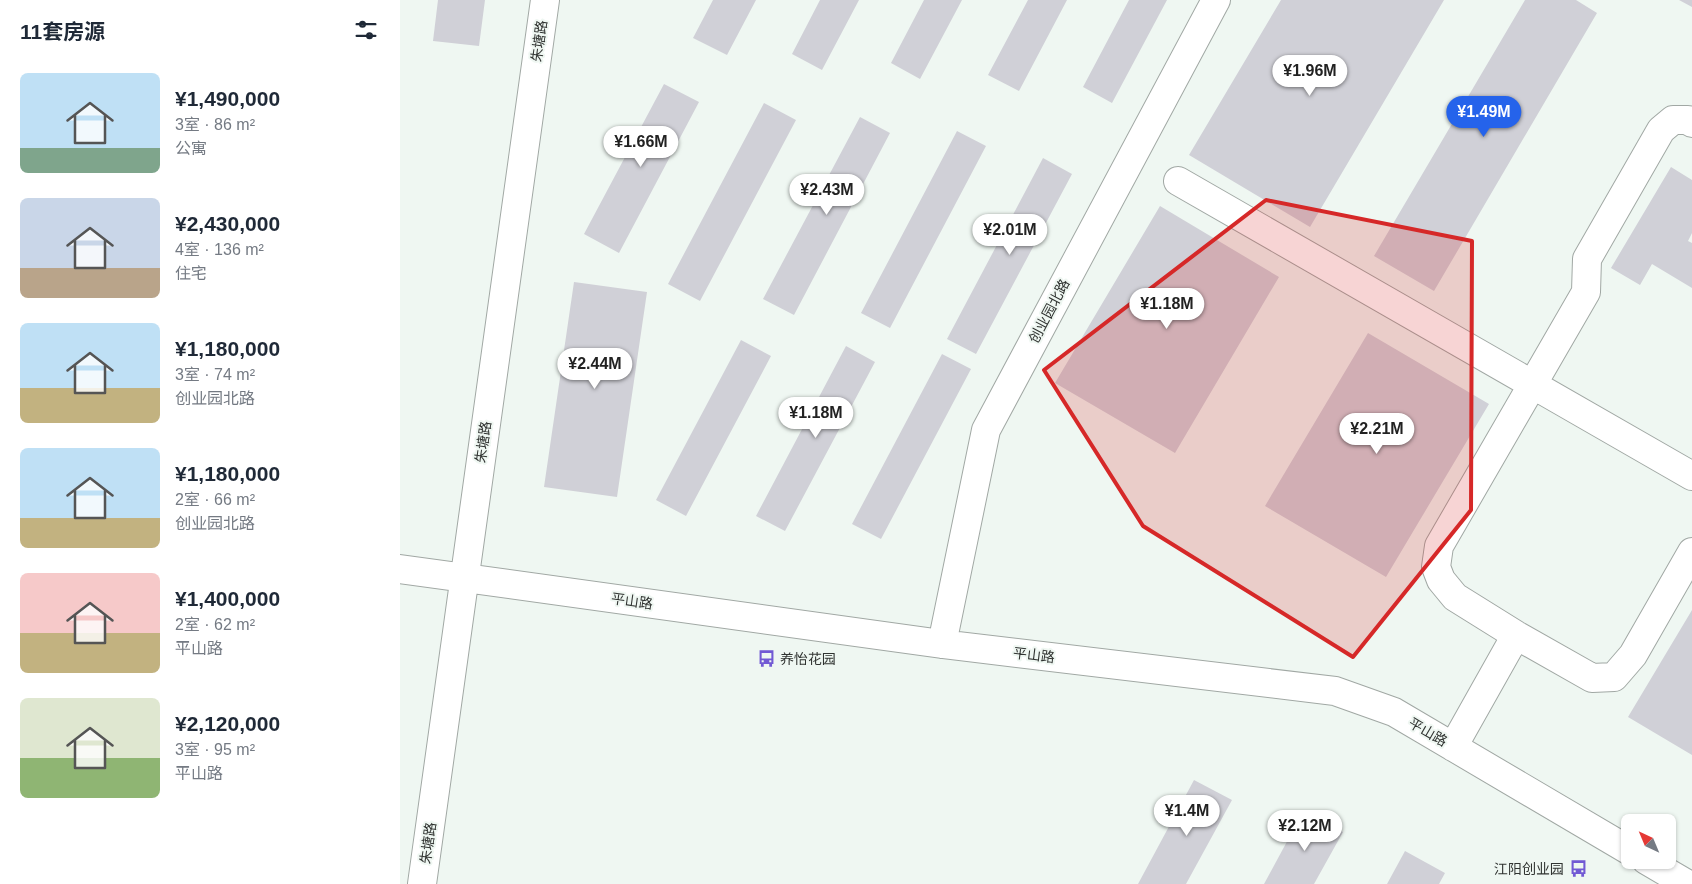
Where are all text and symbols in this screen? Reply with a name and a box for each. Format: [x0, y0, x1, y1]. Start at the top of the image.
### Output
icon: filters [352, 16, 380, 44]
street label: 朱塘路 [528, 19, 550, 63]
text: 11套房源 [20, 20, 105, 43]
pin: ¥1.96M [1269, 54, 1351, 97]
text: ¥1.96M [1283, 62, 1337, 79]
text: ¥1,490,000 [175, 87, 280, 110]
icon: home [60, 93, 120, 153]
pin: ¥1.49M [1443, 96, 1525, 138]
text: ¥1.49M [1457, 103, 1511, 120]
text: 3室 · 86 m² [175, 116, 255, 133]
pin: ¥1.66M [600, 126, 682, 168]
text: ¥1.66M [614, 133, 668, 150]
text: 公寓 [175, 140, 207, 157]
pin: ¥2.43M [786, 174, 868, 216]
text: ¥2.43M [800, 181, 854, 198]
text: ¥2,430,000 [175, 212, 280, 235]
pin: ¥2.01M [969, 214, 1051, 256]
icon: home [60, 218, 120, 278]
text: ¥2.01M [983, 221, 1037, 238]
text: 4室 · 136 m² [175, 241, 264, 258]
text: 住宅 [175, 265, 207, 282]
street label: 创业园北路 [1026, 276, 1072, 346]
pin: ¥1.18M [1126, 288, 1208, 330]
text: ¥1.18M [1140, 295, 1194, 312]
text: ¥1,180,000 [175, 337, 280, 360]
icon: home [60, 343, 120, 403]
pin: ¥2.44M [554, 348, 636, 390]
text: ¥2.44M [568, 355, 622, 372]
text: 3室 · 74 m² [175, 366, 255, 383]
text: 创业园北路 [175, 390, 255, 407]
pin: ¥1.18M [775, 396, 857, 439]
text: ¥1.18M [789, 404, 843, 421]
pin: ¥2.21M [1336, 412, 1418, 455]
street label: 朱塘路 [472, 420, 494, 464]
text: ¥2.21M [1350, 420, 1404, 437]
text: ¥1,180,000 [175, 462, 280, 485]
icon: home [60, 468, 120, 528]
text: 2室 · 66 m² [175, 491, 255, 508]
text: 创业园北路 [175, 515, 255, 532]
text: ¥1,400,000 [175, 587, 280, 610]
street label: 平山路 [610, 590, 654, 612]
icon: home [60, 593, 120, 653]
text: 2室 · 62 m² [175, 616, 255, 633]
text: 平山路 [175, 640, 223, 657]
street label: 平山路 [1012, 645, 1056, 665]
bus stop icon: 养怡花园 [756, 649, 776, 669]
place label: 养怡花园 [780, 651, 836, 667]
text: ¥2,120,000 [175, 712, 280, 735]
street label: 平山路 [1406, 715, 1450, 749]
icon: home [60, 718, 120, 778]
text: 3室 · 95 m² [175, 741, 255, 758]
text: 平山路 [175, 765, 223, 782]
pin: ¥1.4M [1152, 794, 1222, 837]
text: ¥1.4M [1165, 802, 1209, 819]
pin: ¥2.12M [1264, 810, 1346, 852]
north arrow [1621, 814, 1676, 869]
map controls [1621, 814, 1676, 869]
text: ¥2.12M [1278, 817, 1332, 834]
street label: 朱塘路 [417, 821, 439, 865]
bus stop icon: 江阳创业园 [1568, 859, 1588, 879]
place label: 江阳创业园 [1494, 861, 1564, 877]

